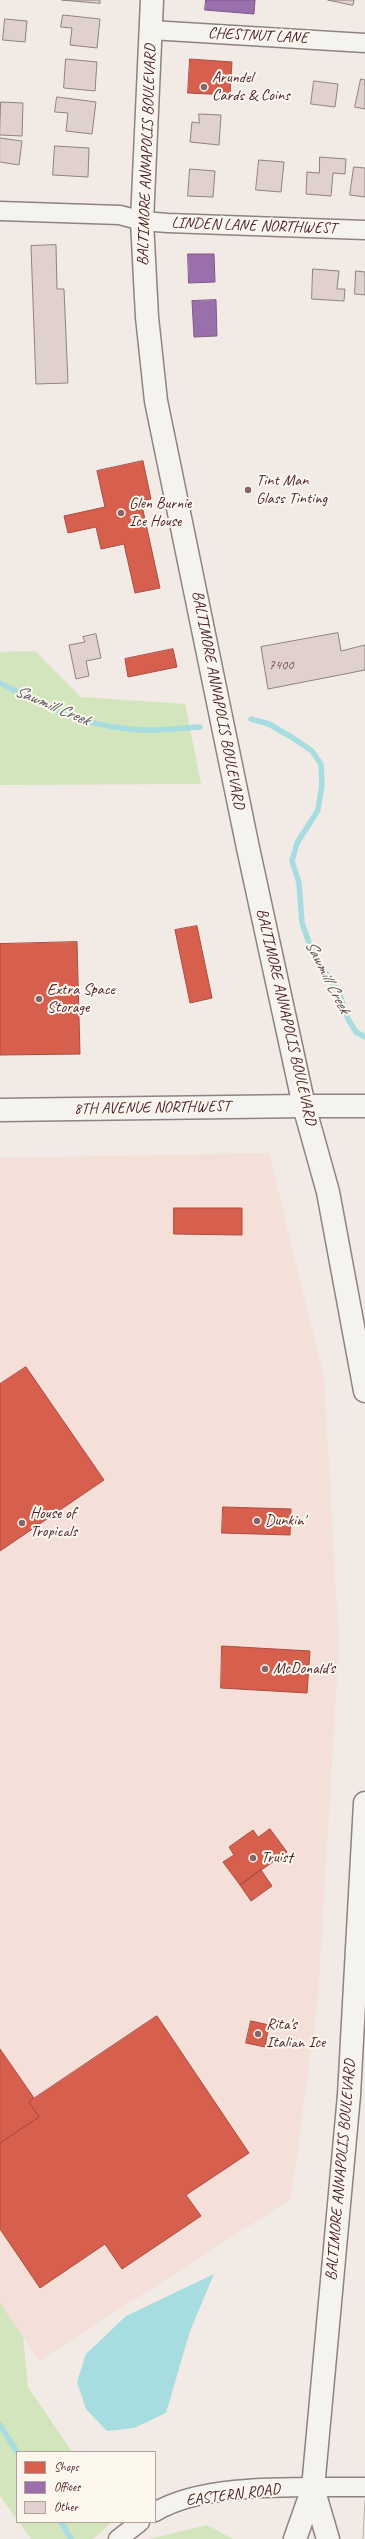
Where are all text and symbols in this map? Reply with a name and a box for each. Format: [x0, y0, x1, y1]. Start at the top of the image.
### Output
street label: CHESTNUT LANE [207, 24, 309, 48]
street label: BALTIMORE ANNAPOLIS BOULEVARD [134, 44, 160, 266]
place label: Arundel Cards & Coins [212, 68, 290, 106]
marker: Arundel Cards & Coins [199, 82, 209, 92]
street label: LINDEN LANE NORTHWEST [171, 214, 337, 238]
place label: Tint Man Glass Tinting [256, 471, 327, 509]
marker: Tint Man Glass Tinting [243, 485, 253, 495]
place label: Glen Burnie Ice House [129, 494, 191, 532]
marker: Glen Burnie Ice House [116, 508, 126, 518]
street label: BALTIMORE ANNAPOLIS BOULEVARD [187, 589, 249, 811]
house number: 7400 [268, 657, 294, 673]
water label: Sawmill Creek [12, 681, 92, 731]
street label: BALTIMORE ANNAPOLIS BOULEVARD [252, 907, 320, 1127]
water label: Sawmill Creek [300, 937, 354, 1017]
place label: Extra Space Storage [47, 980, 115, 1018]
marker: Extra Space Storage [34, 994, 44, 1004]
street label: 8TH AVENUE NORTHWEST [74, 1097, 230, 1119]
place label: House of Tropicals [30, 1504, 77, 1542]
place label: Dunkin' [265, 1511, 305, 1531]
marker: Dunkin' [252, 1516, 262, 1526]
marker: House of Tropicals [17, 1518, 27, 1528]
place label: McDonald's [273, 1659, 335, 1679]
marker: McDonald's [260, 1664, 270, 1674]
place label: Truist [261, 1848, 292, 1868]
marker: Truist [248, 1853, 258, 1863]
place label: Rita's Italian Ice [266, 2015, 325, 2053]
marker: Rita's Italian Ice [253, 2029, 263, 2039]
street label: BALTIMORE ANNAPOLIS BOULEVARD [322, 2059, 360, 2281]
legend [16, 2451, 156, 2523]
text: Shops [54, 2459, 79, 2475]
text: Offices [54, 2479, 80, 2495]
street label: EASTERN ROAD [185, 2480, 281, 2510]
text: Other [54, 2499, 78, 2515]

